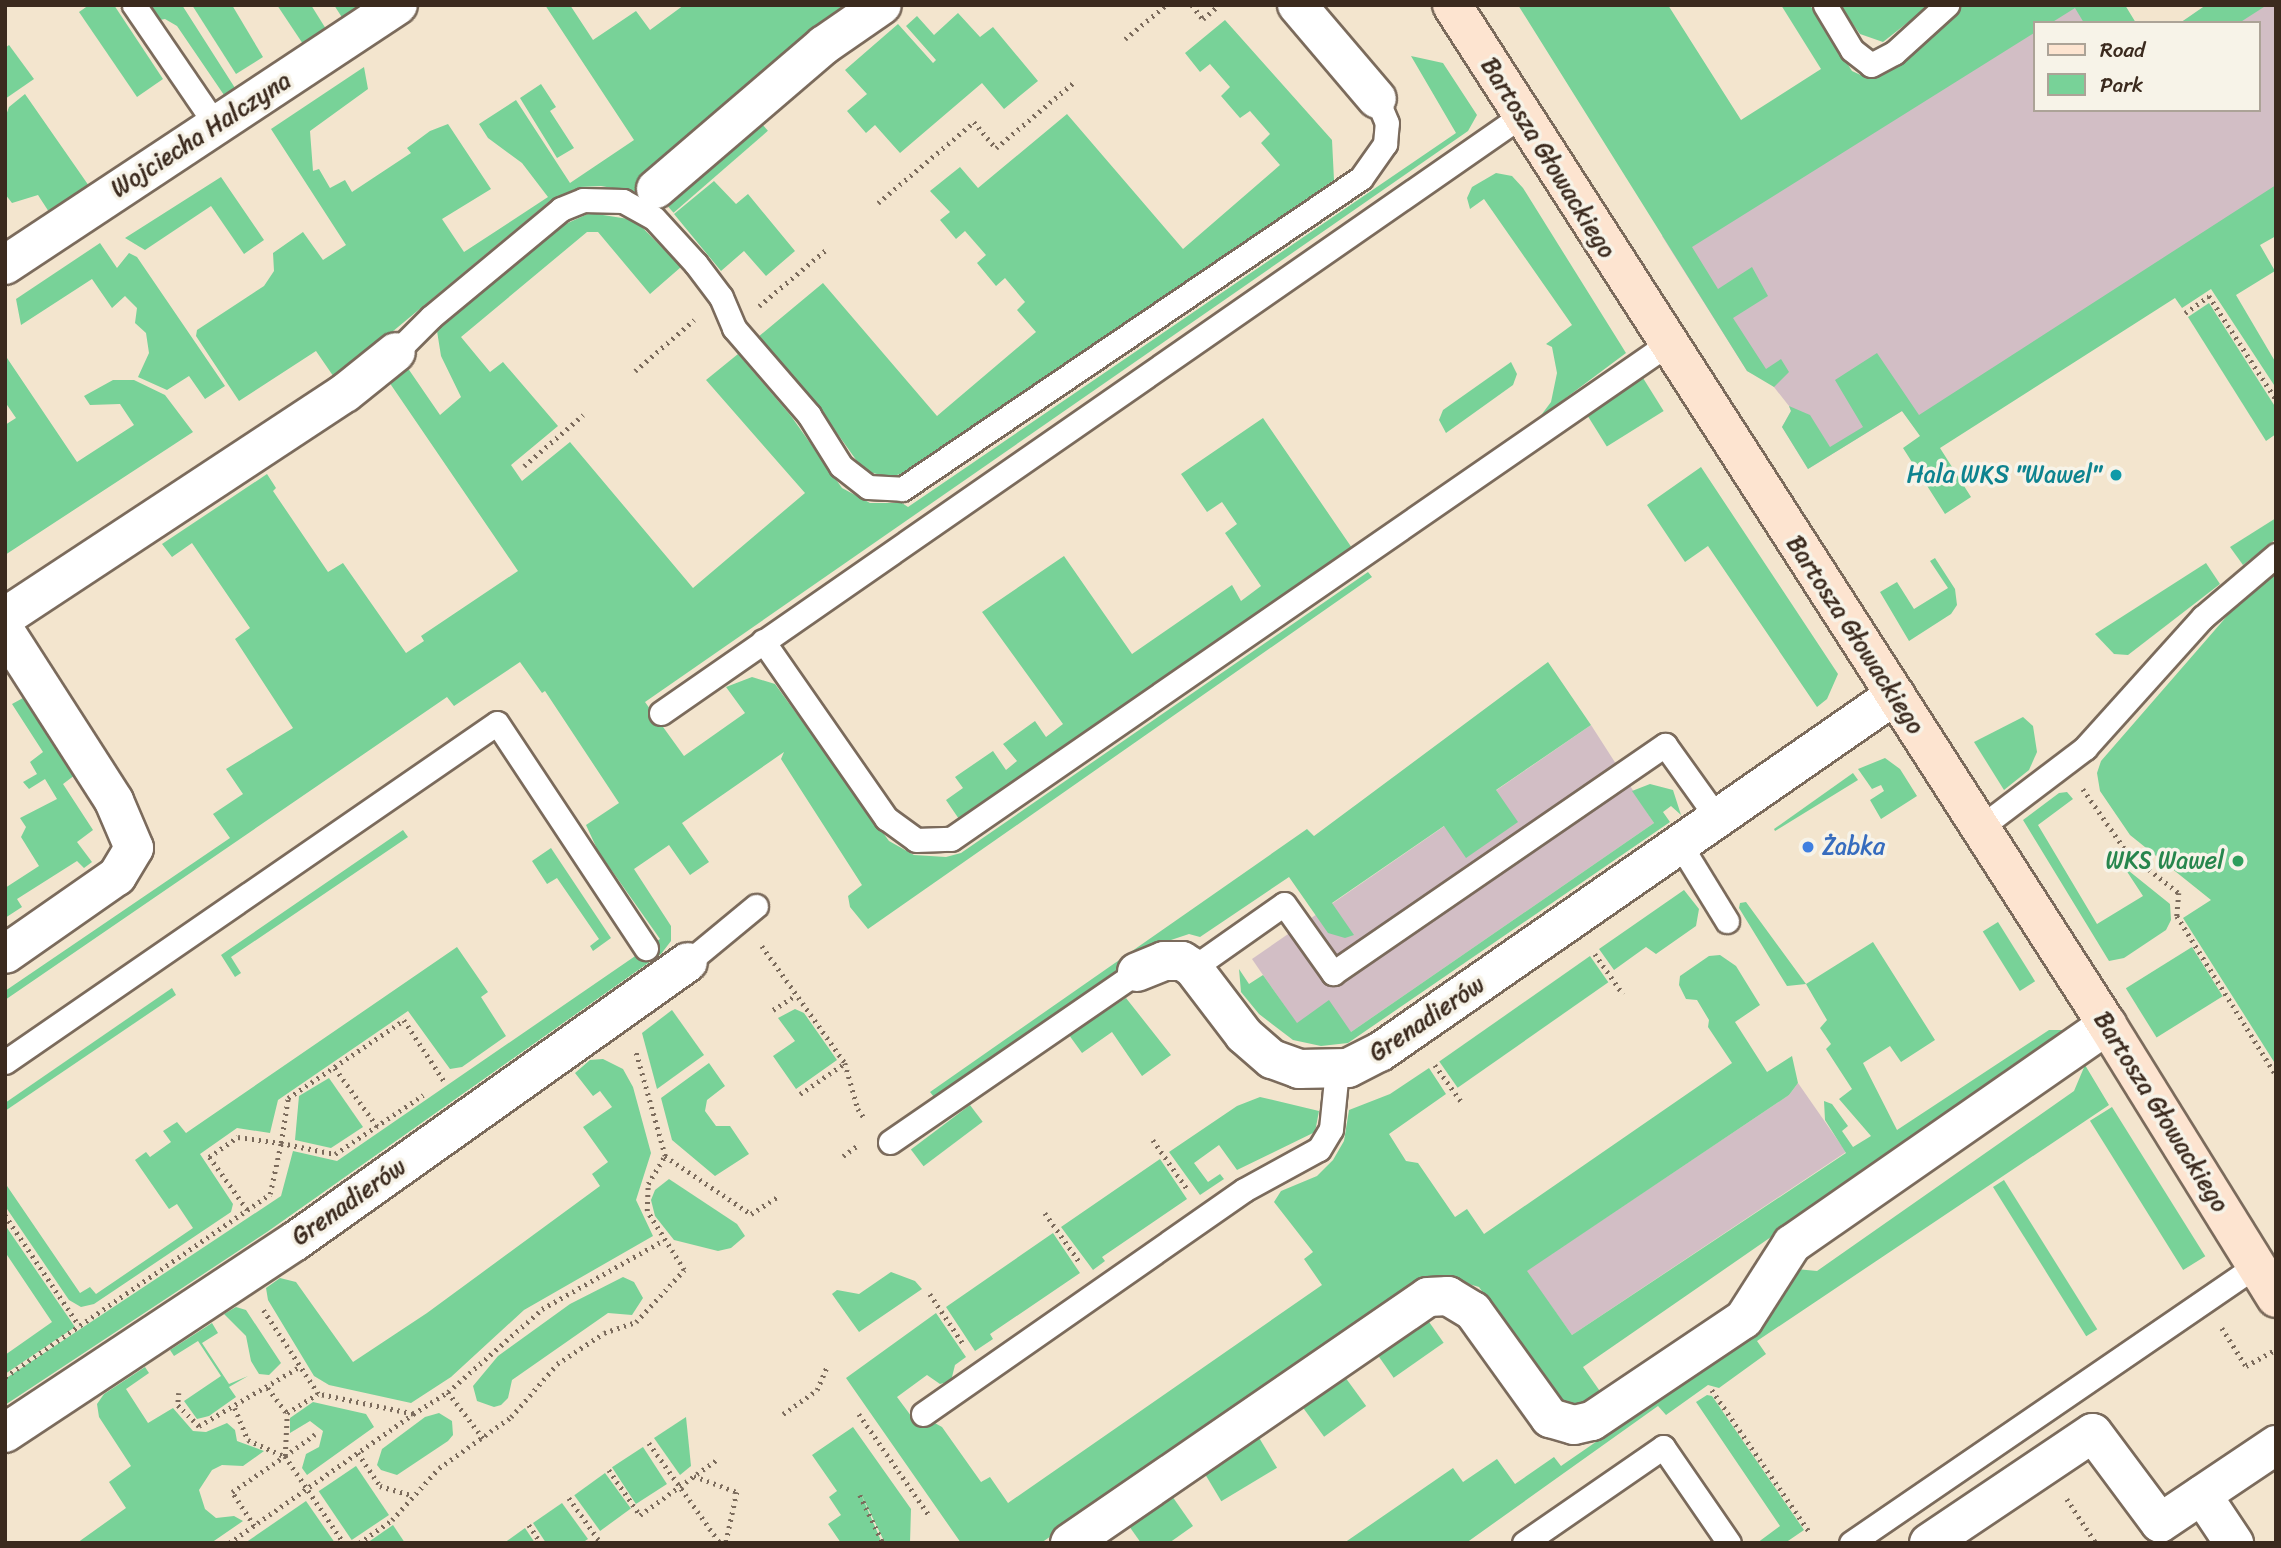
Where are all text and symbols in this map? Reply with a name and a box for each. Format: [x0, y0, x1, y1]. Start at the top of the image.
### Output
legend [2032, 21, 2260, 112]
text: Road [2100, 31, 2145, 69]
street label: Bartosza Głowackiego [1475, 52, 1621, 264]
street label: Wojciecha Halczyna [106, 66, 296, 204]
text: Park [2100, 66, 2143, 104]
place label: Hala WKS "Wawel" [1910, 461, 2102, 489]
marker: Hala WKS "Wawel" [2108, 467, 2124, 483]
street label: Bartosza Głowackiego [1780, 530, 1930, 740]
place label: Żabka [1822, 833, 1885, 861]
marker: Żabka [1800, 839, 1816, 855]
place label: WKS Wawel [2106, 847, 2224, 875]
marker: WKS Wawel [2230, 853, 2246, 869]
street label: Grenadierów [1364, 970, 1490, 1068]
street label: Bartosza Głowackiego [2088, 1006, 2234, 1218]
street label: Grenadierów [287, 1152, 411, 1252]

